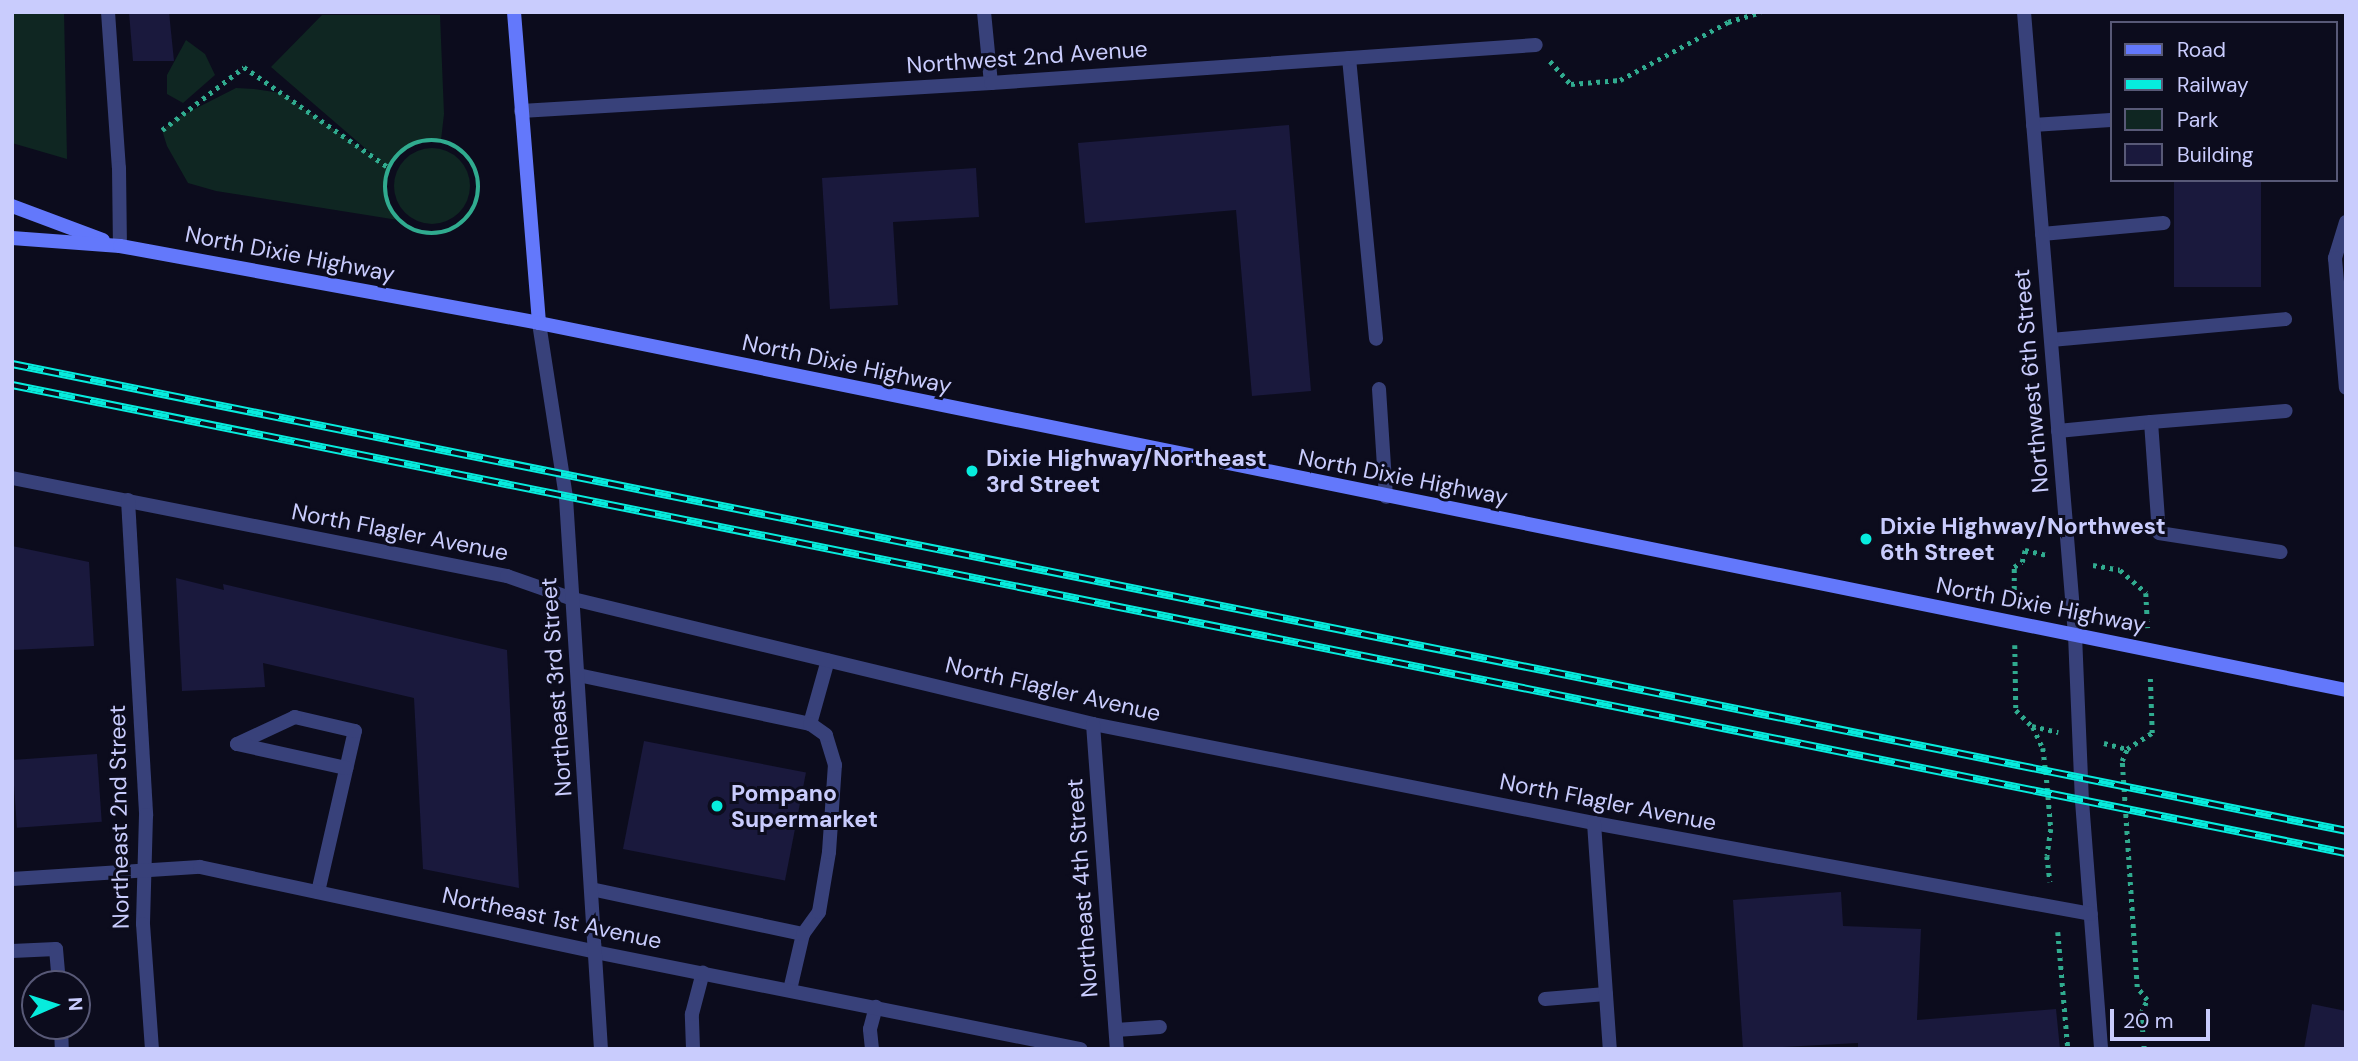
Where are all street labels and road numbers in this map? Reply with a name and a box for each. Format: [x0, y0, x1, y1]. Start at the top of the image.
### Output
street label: Northwest 2nd Avenue [905, 35, 1149, 79]
street label: North Dixie Highway [183, 220, 397, 288]
street label: Northwest 6th Street [2007, 268, 2055, 494]
street label: North Dixie Highway [740, 328, 954, 400]
street label: North Dixie Highway [1296, 443, 1510, 511]
street label: North Flagler Avenue [289, 497, 511, 567]
street label: North Dixie Highway [1934, 571, 2148, 639]
street label: Northeast 3rd Street [535, 577, 577, 797]
street label: North Flagler Avenue [943, 651, 1163, 727]
street label: Northeast 2nd Street [103, 705, 135, 929]
street label: North Flagler Avenue [1497, 767, 1719, 837]
street label: Northeast 4th Street [1061, 778, 1103, 998]
street label: Northeast 1st Avenue [440, 881, 664, 955]

